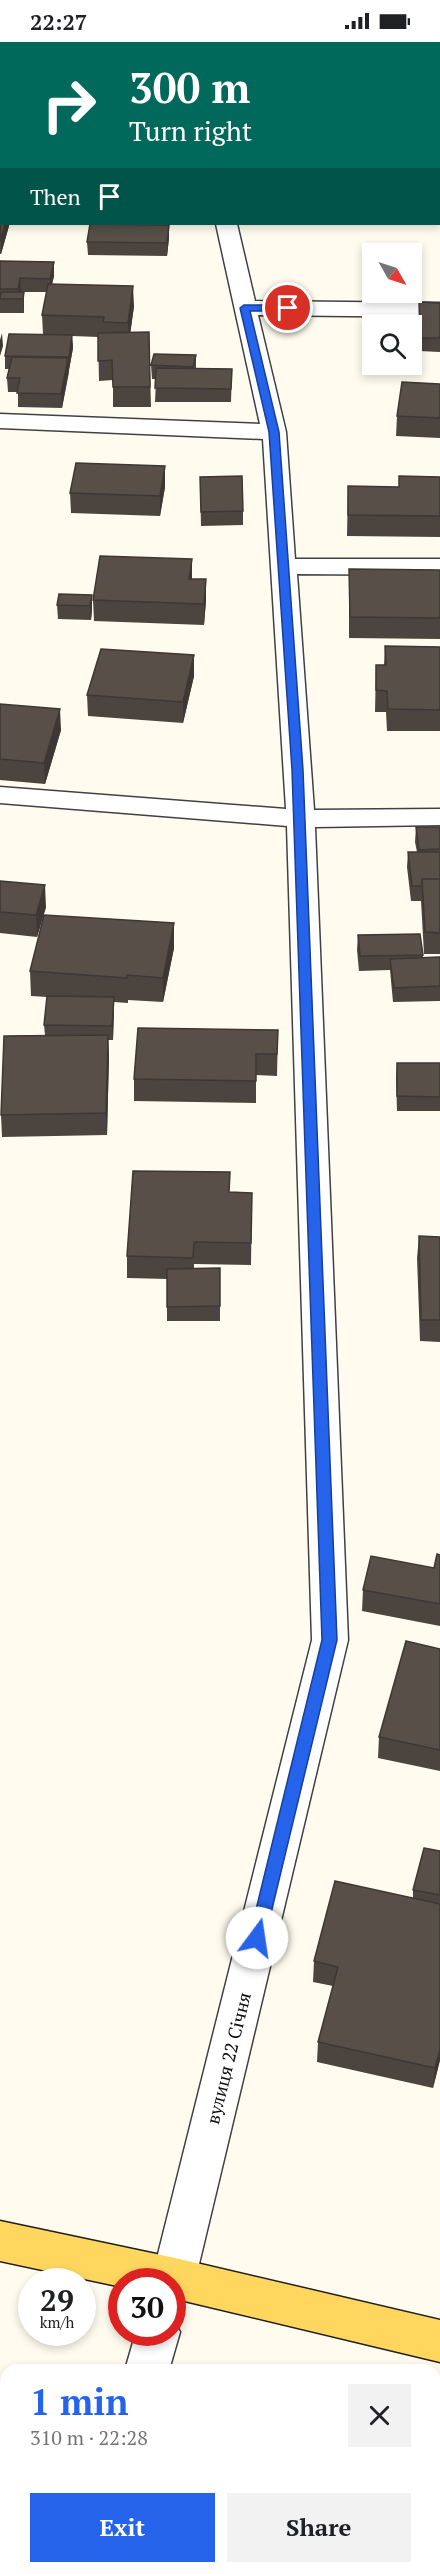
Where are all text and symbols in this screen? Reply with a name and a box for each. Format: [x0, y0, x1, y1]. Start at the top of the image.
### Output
text: 22:27 [30, 7, 87, 36]
text: 300 m [129, 59, 250, 115]
icon: right [30, 66, 108, 144]
text: Turn right [129, 113, 252, 149]
icon: arrive [93, 180, 126, 213]
text: Then [30, 182, 81, 211]
north arrow [362, 243, 422, 303]
map controls [362, 243, 422, 375]
pin [262, 282, 313, 333]
icon: arrive [271, 291, 304, 324]
button: search [362, 315, 422, 375]
position arrow [225, 1906, 289, 1970]
street label: вулиця 22 Січня [200, 1990, 256, 2126]
speed limit sign: 30 [108, 2268, 186, 2346]
text: 29 [40, 2280, 74, 2320]
text: km/h [40, 2312, 74, 2332]
text: 1 min [30, 2378, 128, 2425]
button: close [348, 2384, 411, 2447]
text: 310 m · 22:28 [30, 2424, 148, 2451]
button: Exit [30, 2493, 215, 2562]
button: Share [227, 2493, 411, 2562]

